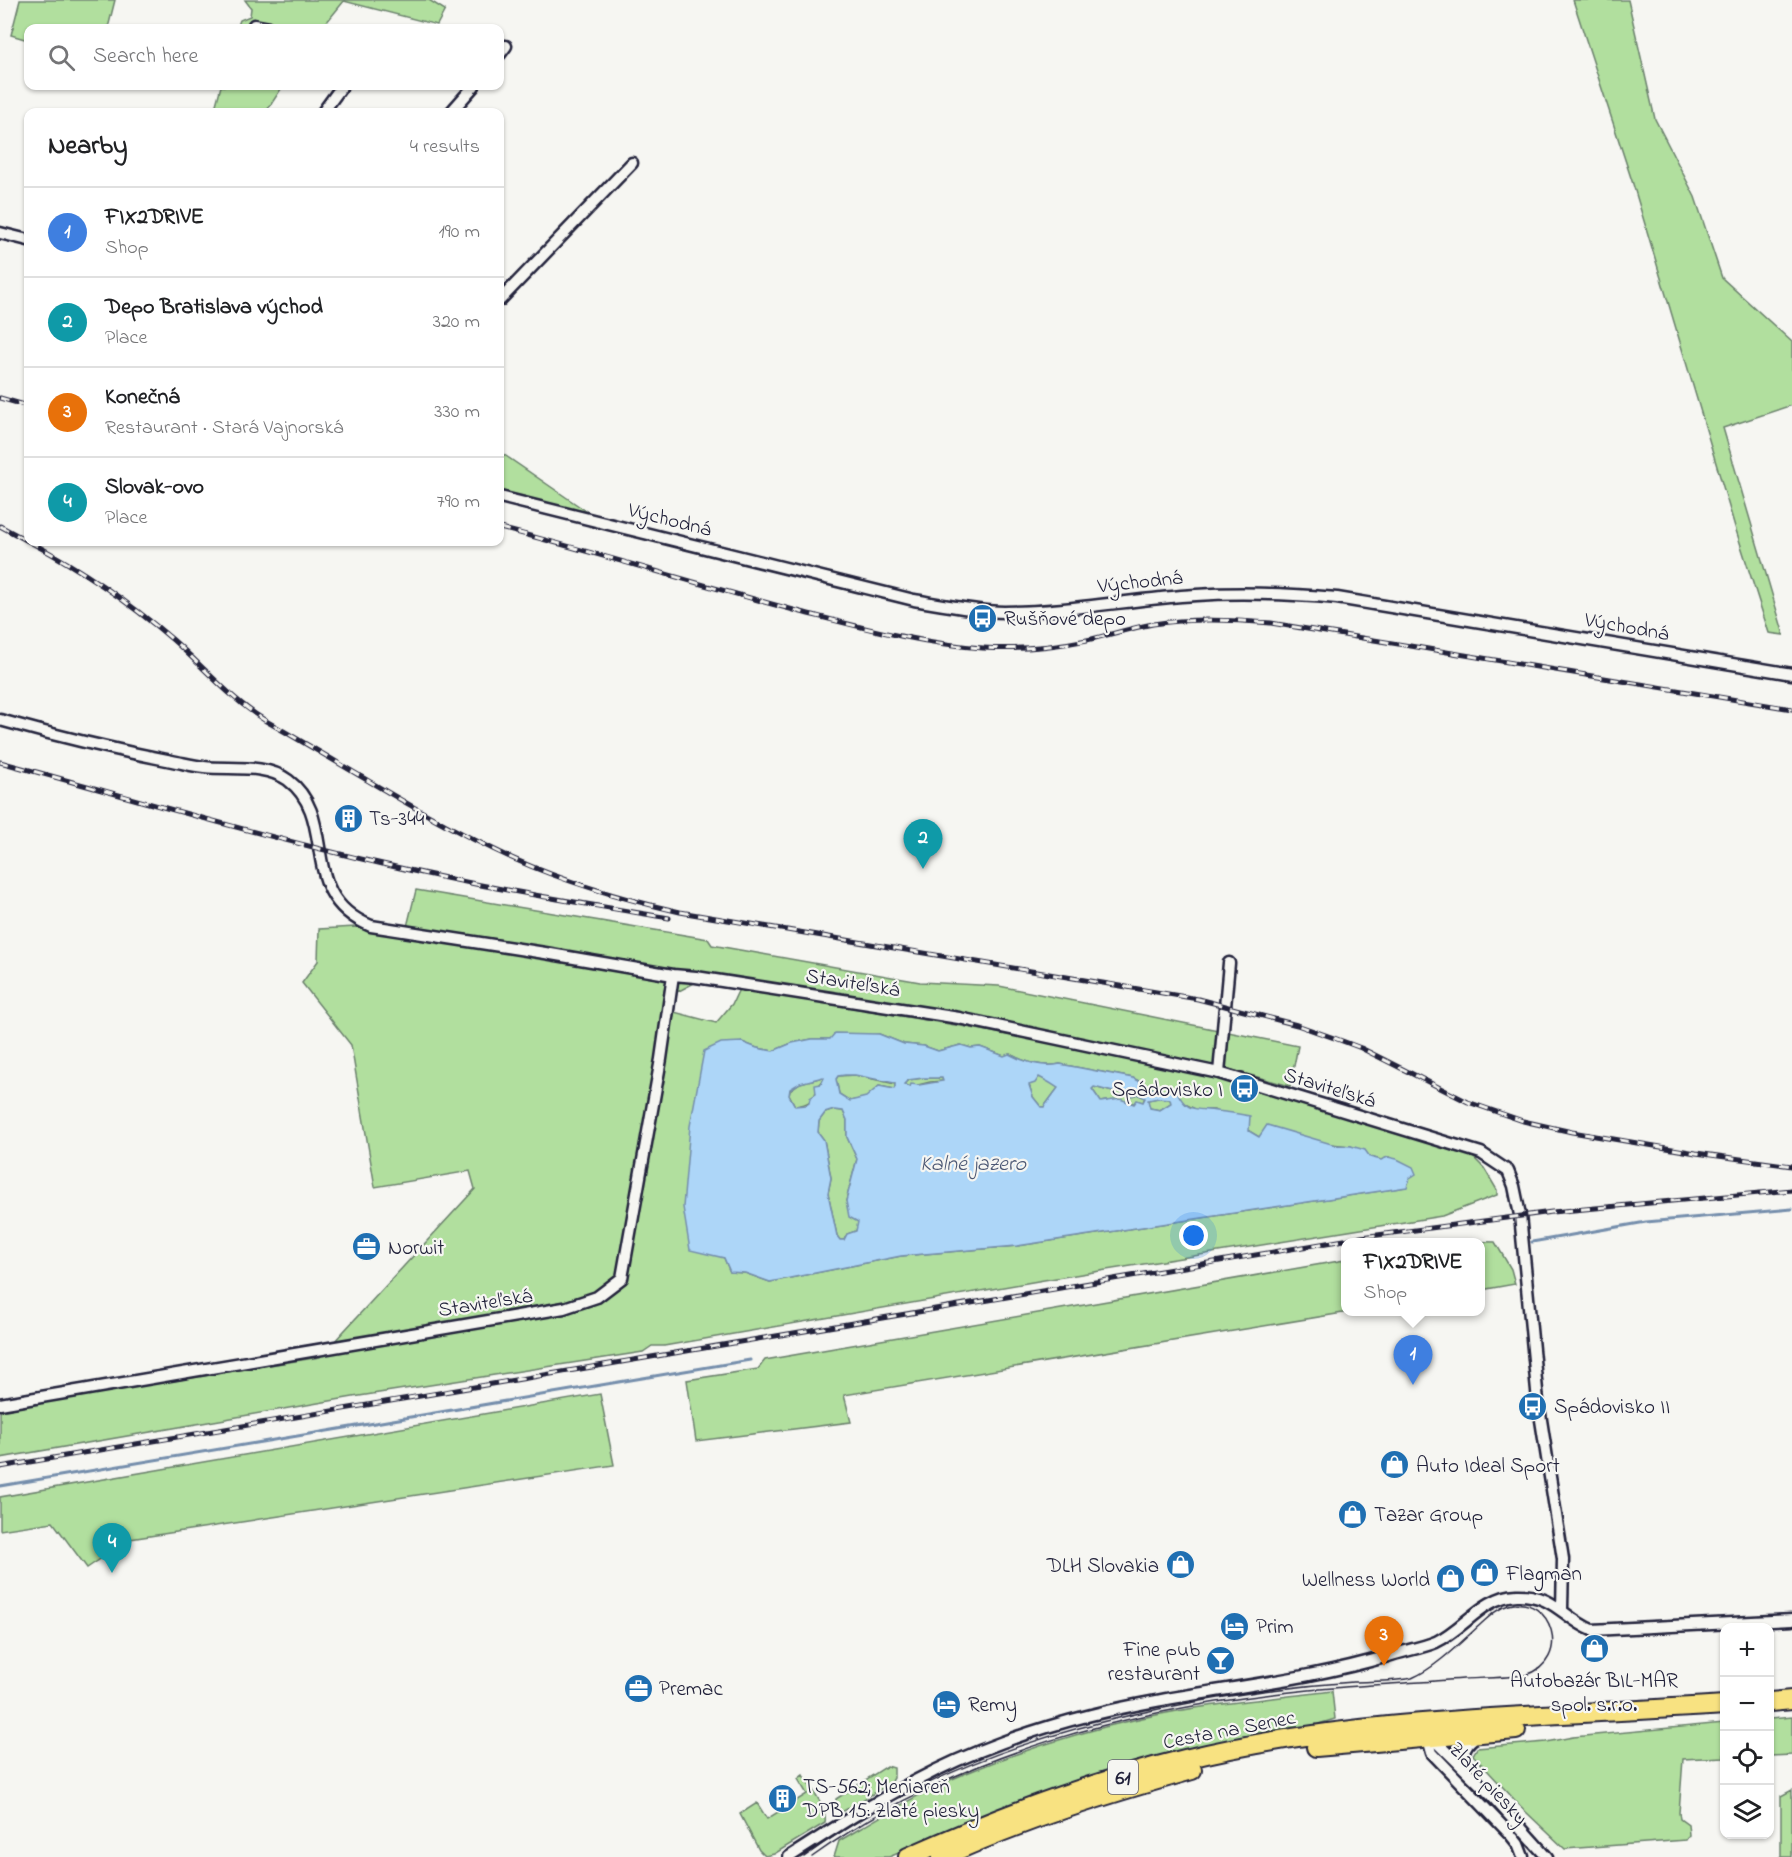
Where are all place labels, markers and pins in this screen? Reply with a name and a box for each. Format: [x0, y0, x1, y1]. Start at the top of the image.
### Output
bus stop icon: Rušňové depo [967, 602, 999, 634]
place label: Rušňové depo [1004, 605, 1126, 635]
building icon: Ts-344 [332, 802, 364, 834]
place label: Ts-344 [369, 805, 425, 835]
pin: 2 [904, 820, 942, 869]
bus stop icon: Spádovisko I [1228, 1073, 1260, 1105]
place label: Spádovisko I [1112, 1076, 1223, 1106]
office icon: Norwit [351, 1231, 383, 1263]
place label: Norwit [388, 1234, 444, 1264]
pin: 1 [1394, 1336, 1432, 1385]
bus stop icon: Spádovisko II [1517, 1390, 1549, 1422]
place label: Spádovisko II [1554, 1393, 1670, 1423]
shop icon: Auto Ideal Sport [1379, 1449, 1411, 1481]
place label: Auto Ideal Sport [1416, 1452, 1560, 1482]
shop icon: Tazar Group [1337, 1498, 1369, 1530]
place label: Tazar Group [1374, 1501, 1483, 1531]
pin: 4 [92, 1524, 132, 1573]
shop icon: DLH Slovakia [1164, 1549, 1196, 1581]
place label: DLH Slovakia [1046, 1552, 1159, 1582]
shop icon: Flagman [1469, 1557, 1501, 1589]
place label: Flagman [1505, 1560, 1582, 1592]
shop icon: Wellness World [1435, 1563, 1467, 1595]
place label: Wellness World [1302, 1566, 1430, 1596]
hotel icon: Prim [1219, 1610, 1251, 1642]
place label: Prim [1256, 1613, 1294, 1643]
pin: 3 [1364, 1616, 1404, 1666]
shop icon: Autobazár BIL-MAR spol. s.r.o. [1578, 1633, 1610, 1665]
place label: Fine pub restaurant [1108, 1636, 1200, 1690]
bar icon: Fine pub restaurant [1205, 1645, 1237, 1677]
place label: Autobazár BIL-MAR spol. s.r.o. [1510, 1667, 1678, 1721]
office icon: Premac [622, 1672, 654, 1704]
place label: Premac [659, 1675, 723, 1705]
hotel icon: Remy [931, 1688, 963, 1720]
place label: Remy [968, 1691, 1017, 1723]
place label: TS-562; Meniareň DPB 15: Zlaté piesky [802, 1773, 979, 1829]
building icon: TS-562; Meniareň DPB 15: Zlaté piesky [766, 1782, 798, 1814]

